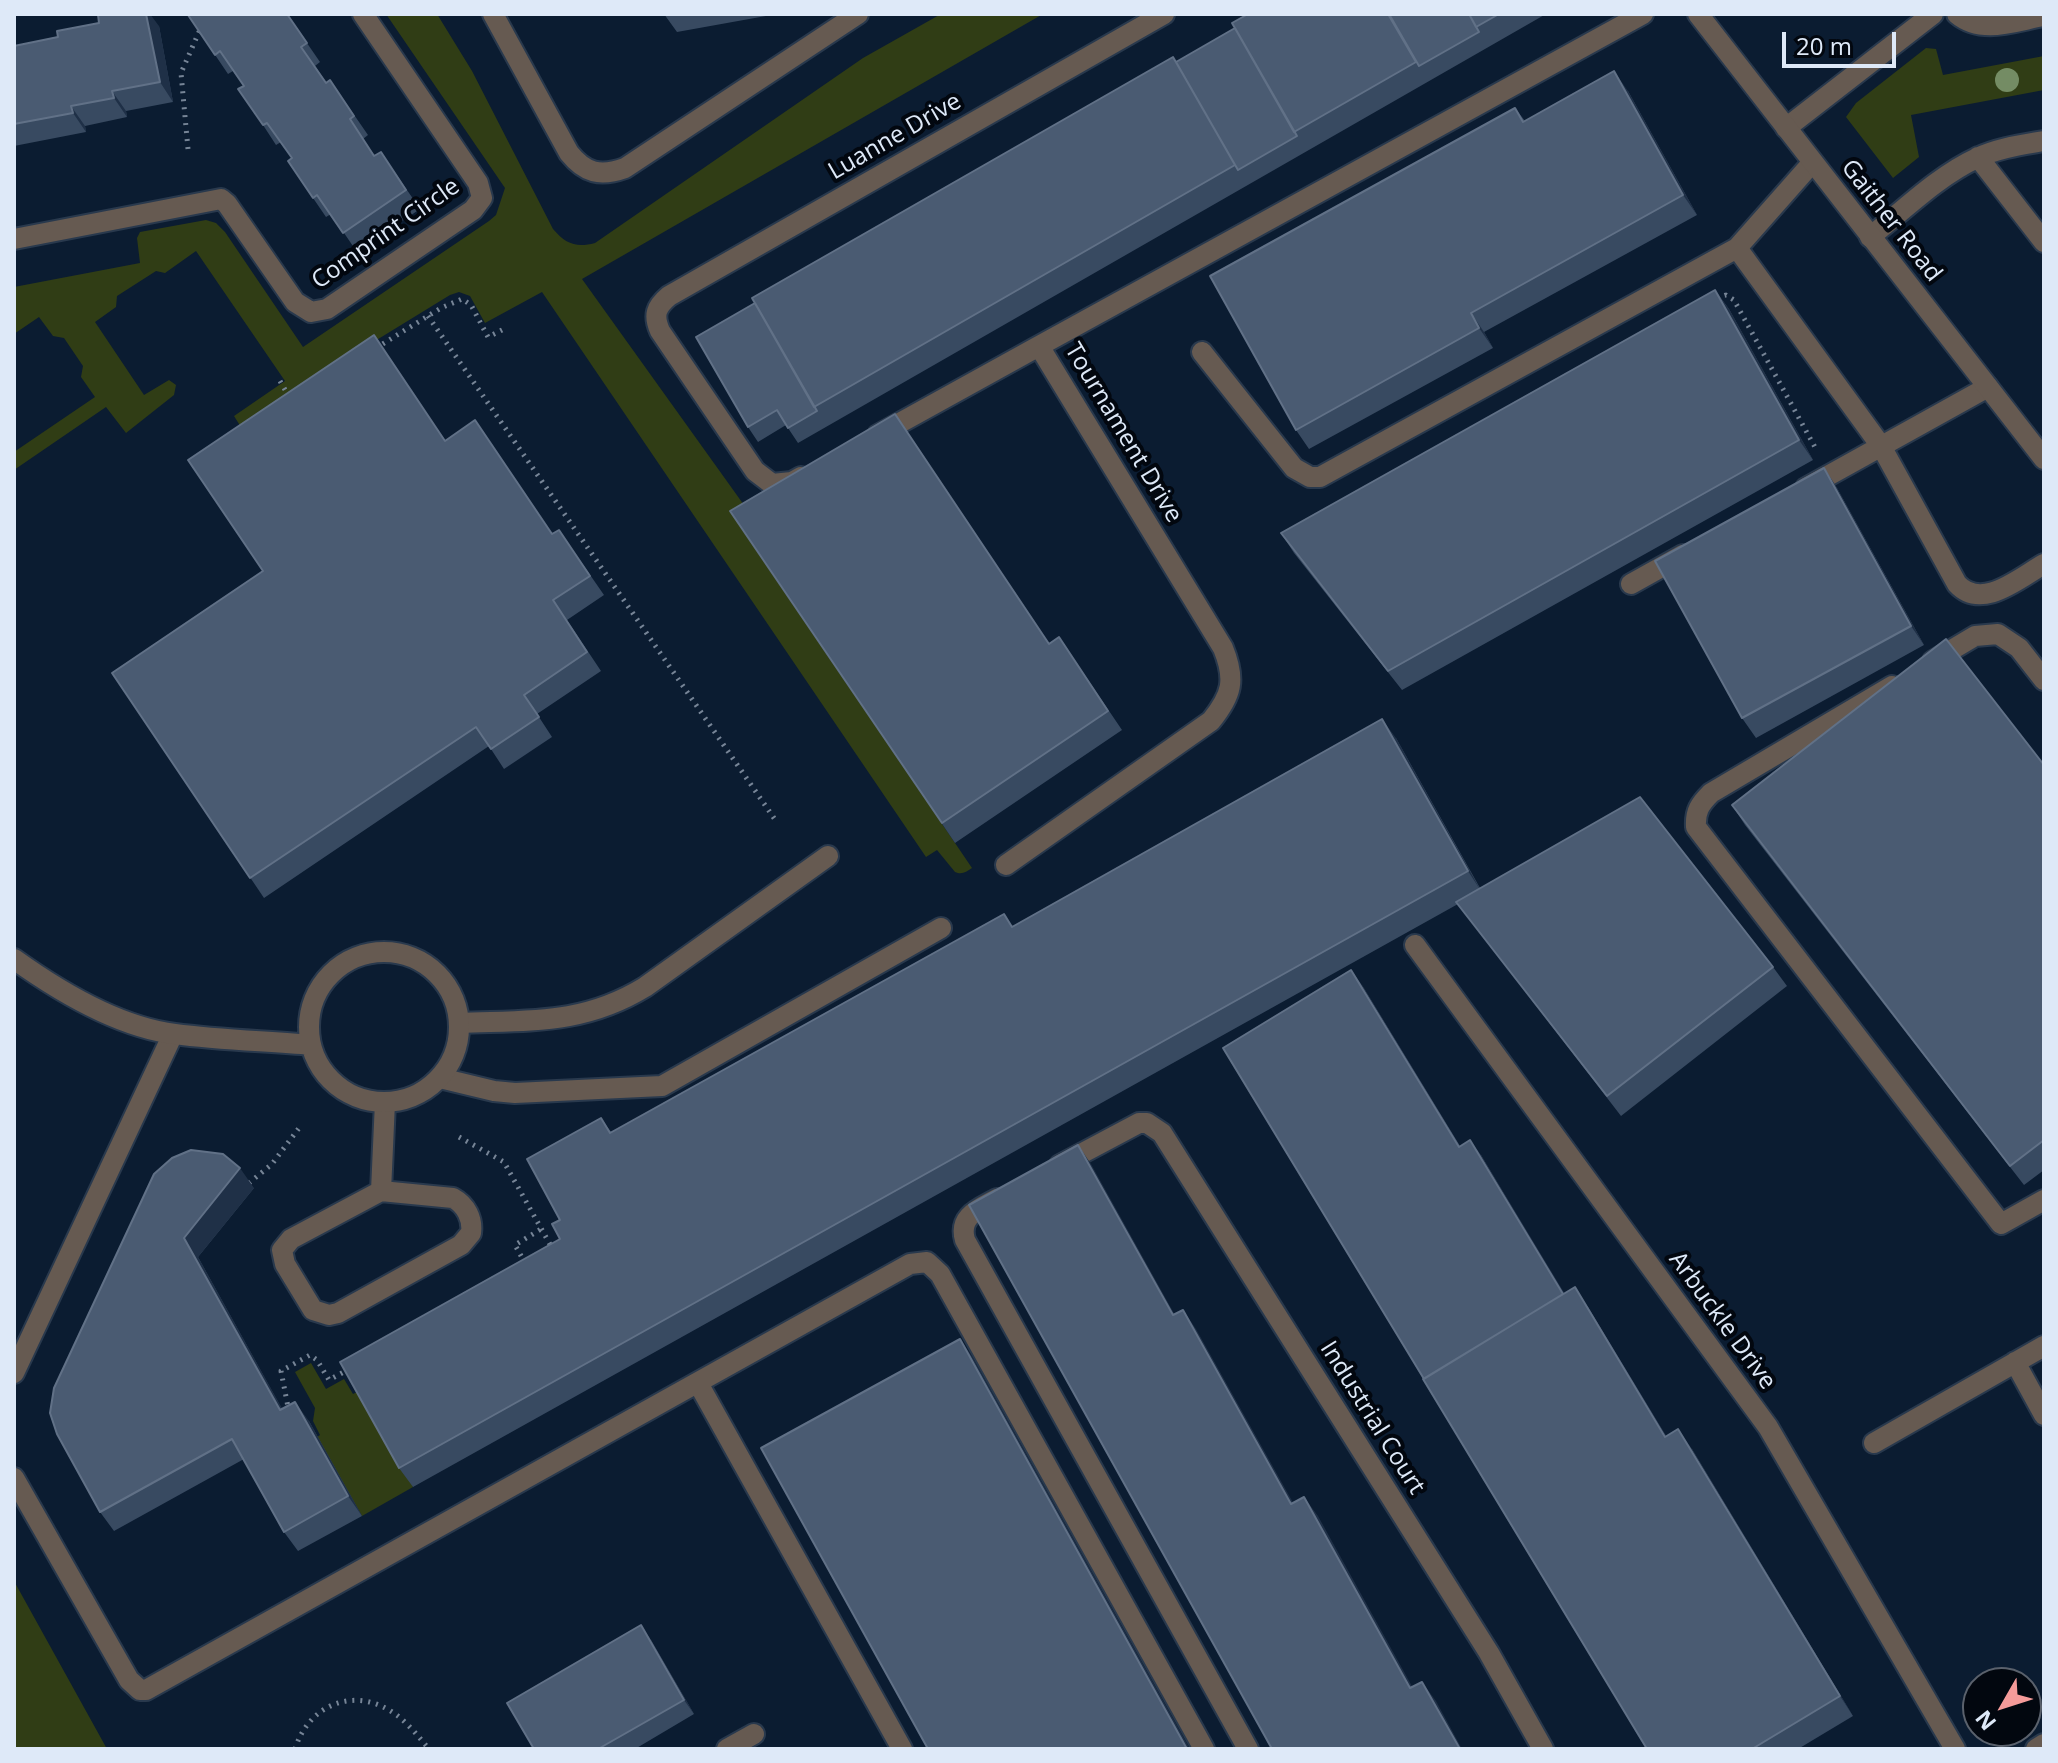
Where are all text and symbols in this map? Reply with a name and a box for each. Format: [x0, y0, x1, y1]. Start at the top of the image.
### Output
scale bar [1786, 16, 1900, 66]
text: 20 m [1796, 29, 1852, 62]
street label: Luanne Drive [824, 87, 966, 187]
street label: Gaither Road [1834, 154, 1948, 288]
street label: Comprint Circle [307, 172, 465, 296]
street label: Tournament Drive [1058, 338, 1188, 528]
street label: Arbuckle Drive [1662, 1247, 1782, 1395]
street label: Industrial Court [1313, 1336, 1431, 1500]
north arrow [1962, 1667, 2042, 1747]
text: N [1968, 1704, 2002, 1737]

